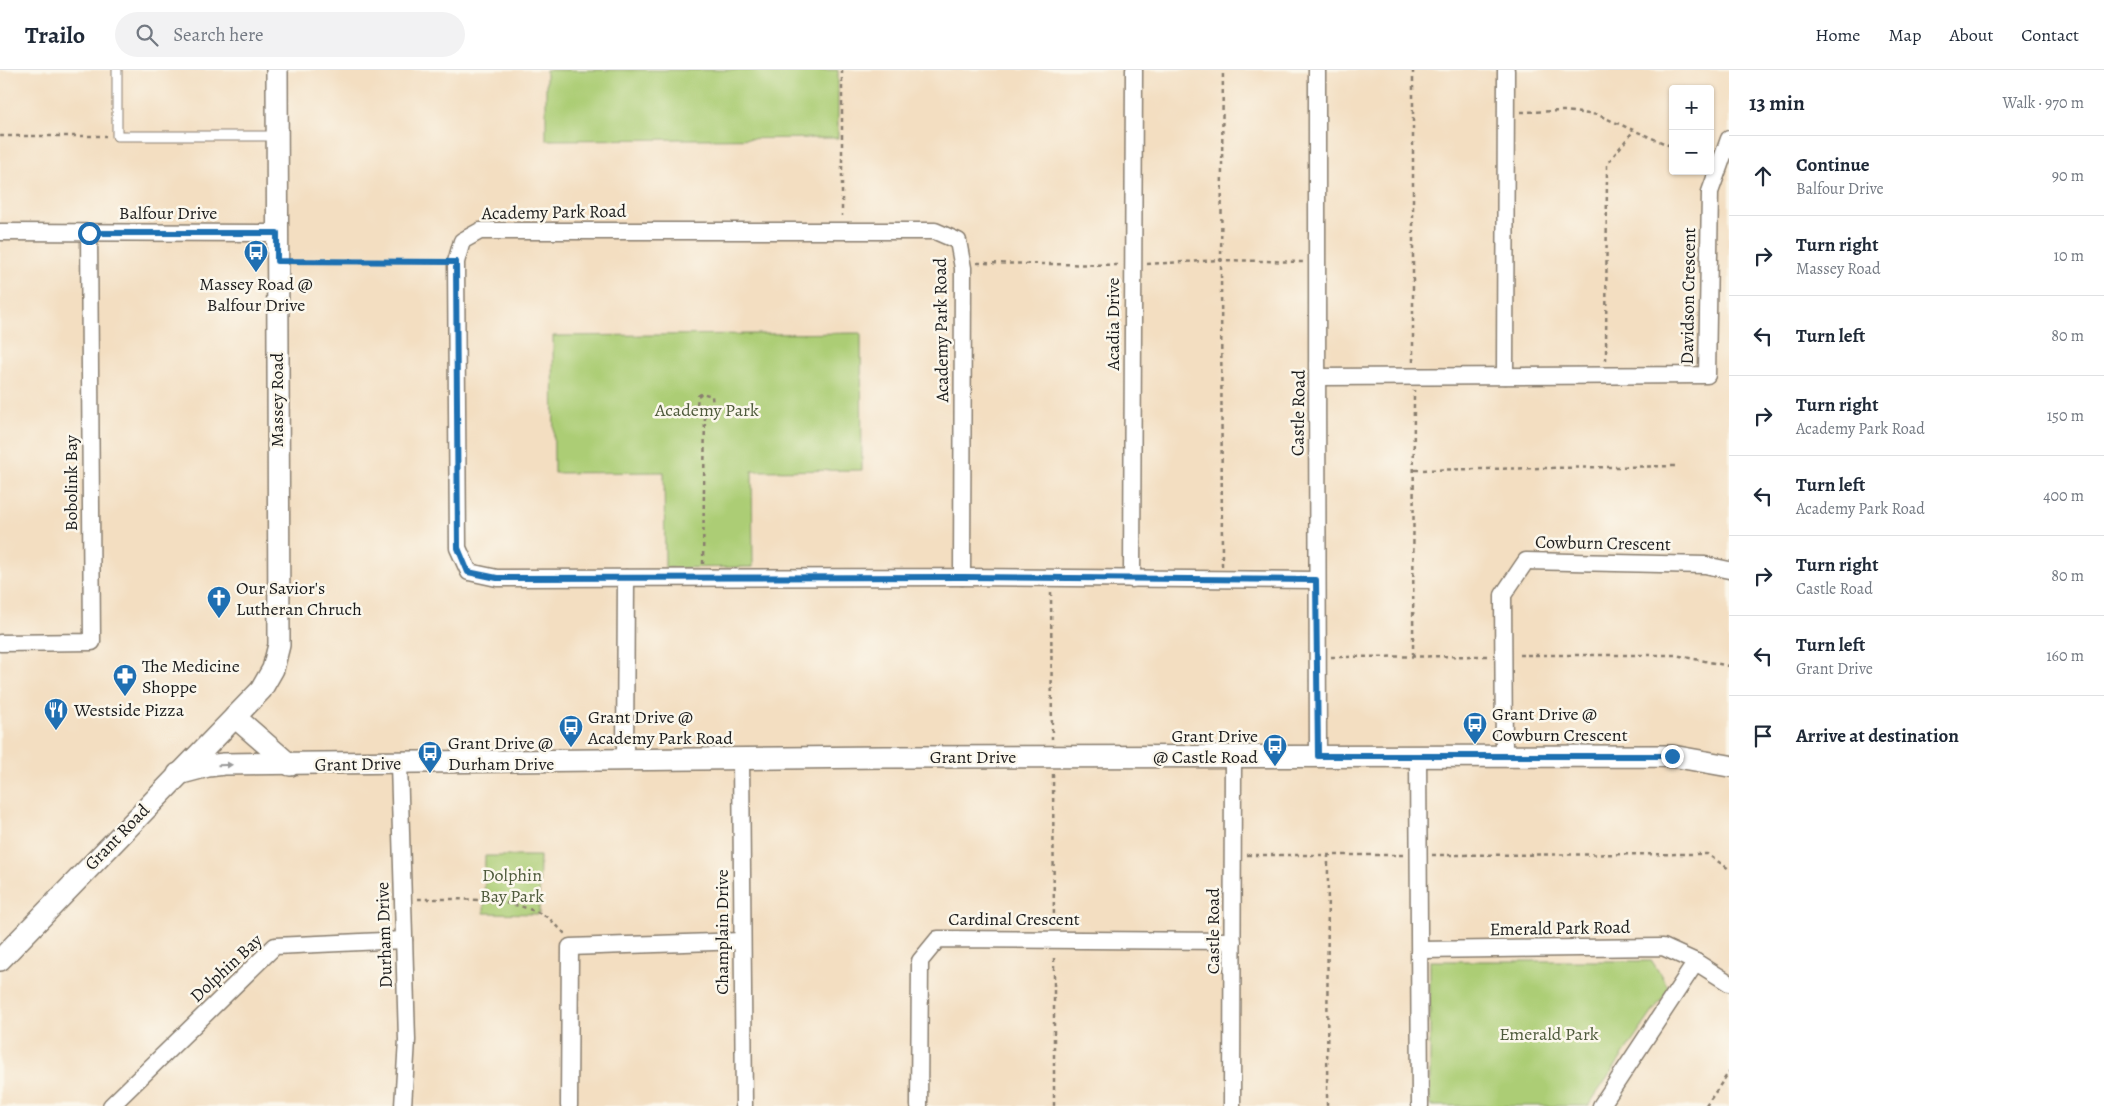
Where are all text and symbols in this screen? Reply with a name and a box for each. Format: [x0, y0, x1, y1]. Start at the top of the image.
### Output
search box [115, 12, 465, 57]
text: Trailo [25, 19, 85, 51]
icon: search [133, 21, 161, 49]
text: Search here [173, 22, 264, 48]
text: Home [1815, 23, 1860, 47]
text: Map [1888, 23, 1921, 47]
text: About [1949, 23, 1993, 47]
text: Contact [2021, 23, 2079, 47]
map controls [1669, 85, 1714, 175]
button: + [1669, 85, 1714, 130]
text: 13 min [1749, 89, 1805, 117]
text: Walk · 970 m [2003, 92, 2084, 114]
button: − [1669, 130, 1714, 175]
text: Continue [1796, 152, 1870, 178]
icon: ahead [1749, 162, 1777, 190]
text: 90 m [2052, 165, 2084, 187]
text: Balfour Drive [1796, 178, 1884, 200]
street label: Academy Park Road [480, 199, 627, 225]
street label: Balfour Drive [119, 201, 217, 225]
route start [78, 222, 101, 245]
street label: Davidson Crescent [1675, 227, 1701, 365]
text: Turn right [1796, 232, 1878, 258]
bus stop icon: Massey Road @ Balfour Drive [243, 239, 269, 273]
icon: right [1749, 242, 1777, 270]
text: 10 m [2054, 245, 2084, 267]
street label: Academy Park Road [928, 257, 954, 404]
text: Massey Road [1796, 258, 1881, 280]
place label: Massey Road @ Balfour Drive [199, 272, 313, 317]
street label: Acadia Drive [1101, 277, 1125, 372]
icon: left [1749, 322, 1777, 350]
text: Turn left [1796, 323, 1865, 349]
text: 80 m [2051, 325, 2084, 347]
street label: Massey Road [265, 352, 289, 448]
street label: Castle Road [1285, 369, 1311, 456]
text: Turn right [1796, 392, 1878, 418]
park label: Academy Park [654, 398, 759, 422]
icon: right [1749, 402, 1777, 430]
text: 150 m [2047, 405, 2084, 427]
text: Academy Park Road [1796, 418, 1925, 440]
street label: Bobolink Bay [59, 434, 83, 531]
text: Turn left [1796, 472, 1865, 498]
icon: left [1749, 482, 1777, 510]
text: 400 m [2043, 485, 2084, 507]
text: Academy Park Road [1796, 498, 1925, 520]
street label: Cowburn Crescent [1535, 530, 1671, 556]
text: Turn right [1796, 552, 1878, 578]
icon: right [1749, 562, 1777, 590]
text: 80 m [2051, 565, 2084, 587]
place label: Our Savior's Lutheran Chruch [236, 576, 362, 621]
text: Castle Road [1796, 578, 1873, 600]
church icon: Our Savior's Lutheran Chruch [206, 585, 232, 619]
text: Turn left [1796, 632, 1865, 658]
icon: left [1749, 642, 1777, 670]
text: 160 m [2046, 645, 2084, 667]
place label: The Medicine Shoppe [142, 654, 240, 699]
text: Grant Drive [1796, 658, 1873, 680]
pharmacy icon: The Medicine Shoppe [112, 663, 138, 697]
restaurant icon: Westside Pizza [43, 697, 69, 731]
place label: Westside Pizza [73, 698, 185, 722]
place label: Grant Drive @ Cowburn Crescent [1492, 702, 1628, 747]
place label: Grant Drive @ Academy Park Road [587, 705, 733, 750]
bus stop icon: Grant Drive @ Cowburn Crescent [1462, 711, 1488, 745]
bus stop icon: Grant Drive @ Academy Park Road [558, 714, 584, 748]
icon: arrive [1749, 722, 1777, 750]
text: Arrive at destination [1796, 723, 1959, 749]
place label: Grant Drive @ Castle Road [1153, 724, 1258, 769]
place label: Grant Drive @ Durham Drive [448, 731, 554, 776]
bus stop icon: Grant Drive @ Castle Road [1262, 733, 1288, 767]
bus stop icon: Grant Drive @ Durham Drive [417, 740, 443, 774]
street label: Grant Drive [930, 745, 1016, 769]
route end [1661, 745, 1684, 768]
street label: Grant Drive [315, 751, 401, 777]
one-way arrow [218, 761, 234, 769]
street label: Grant Road [79, 798, 155, 875]
park label: Dolphin Bay Park [480, 863, 544, 908]
street label: Champlain Drive [710, 869, 734, 995]
street label: Durham Drive [370, 881, 398, 989]
street label: Castle Road [1201, 888, 1225, 974]
street label: Cardinal Crescent [948, 907, 1080, 931]
street label: Emerald Park Road [1489, 915, 1631, 941]
street label: Dolphin Bay [185, 928, 268, 1008]
park label: Emerald Park [1499, 1022, 1599, 1046]

